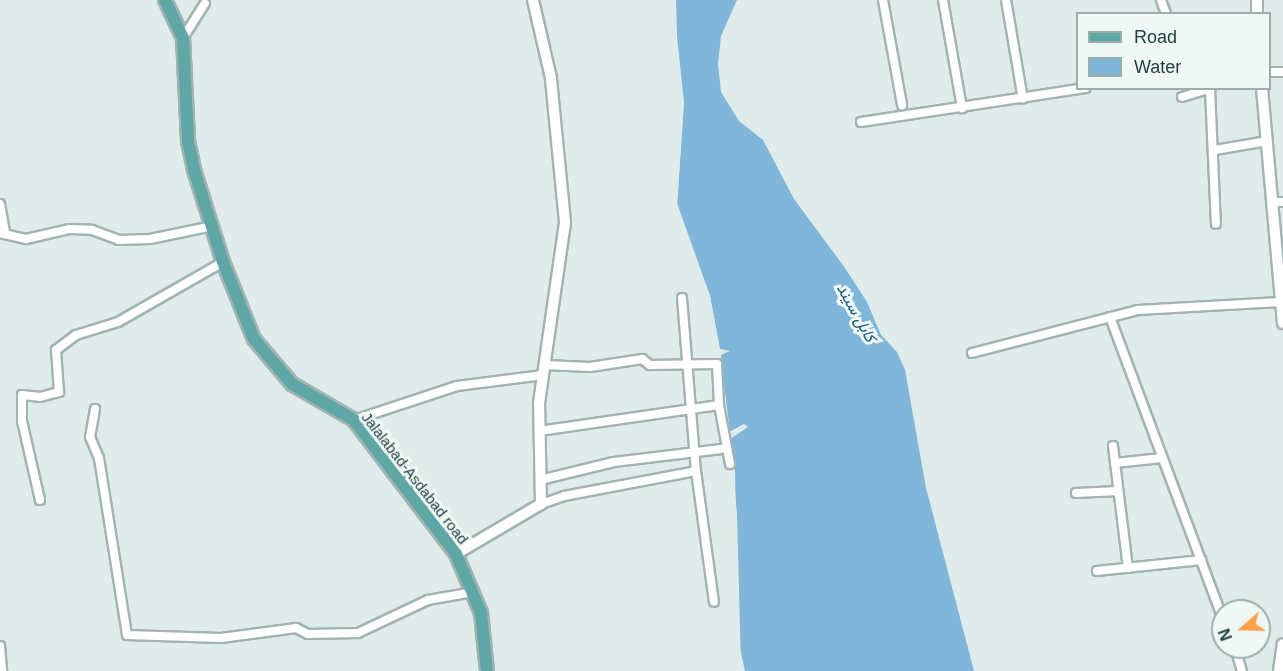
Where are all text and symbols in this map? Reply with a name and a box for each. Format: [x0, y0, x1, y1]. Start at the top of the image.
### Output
legend [1076, 12, 1271, 90]
text: Road [1134, 27, 1177, 47]
text: Water [1134, 57, 1181, 77]
water label: کابل سيند [832, 281, 880, 345]
street label: Jalalabad-Asdabad road [358, 408, 472, 548]
north arrow [1211, 599, 1271, 659]
text: N [1216, 626, 1235, 643]

